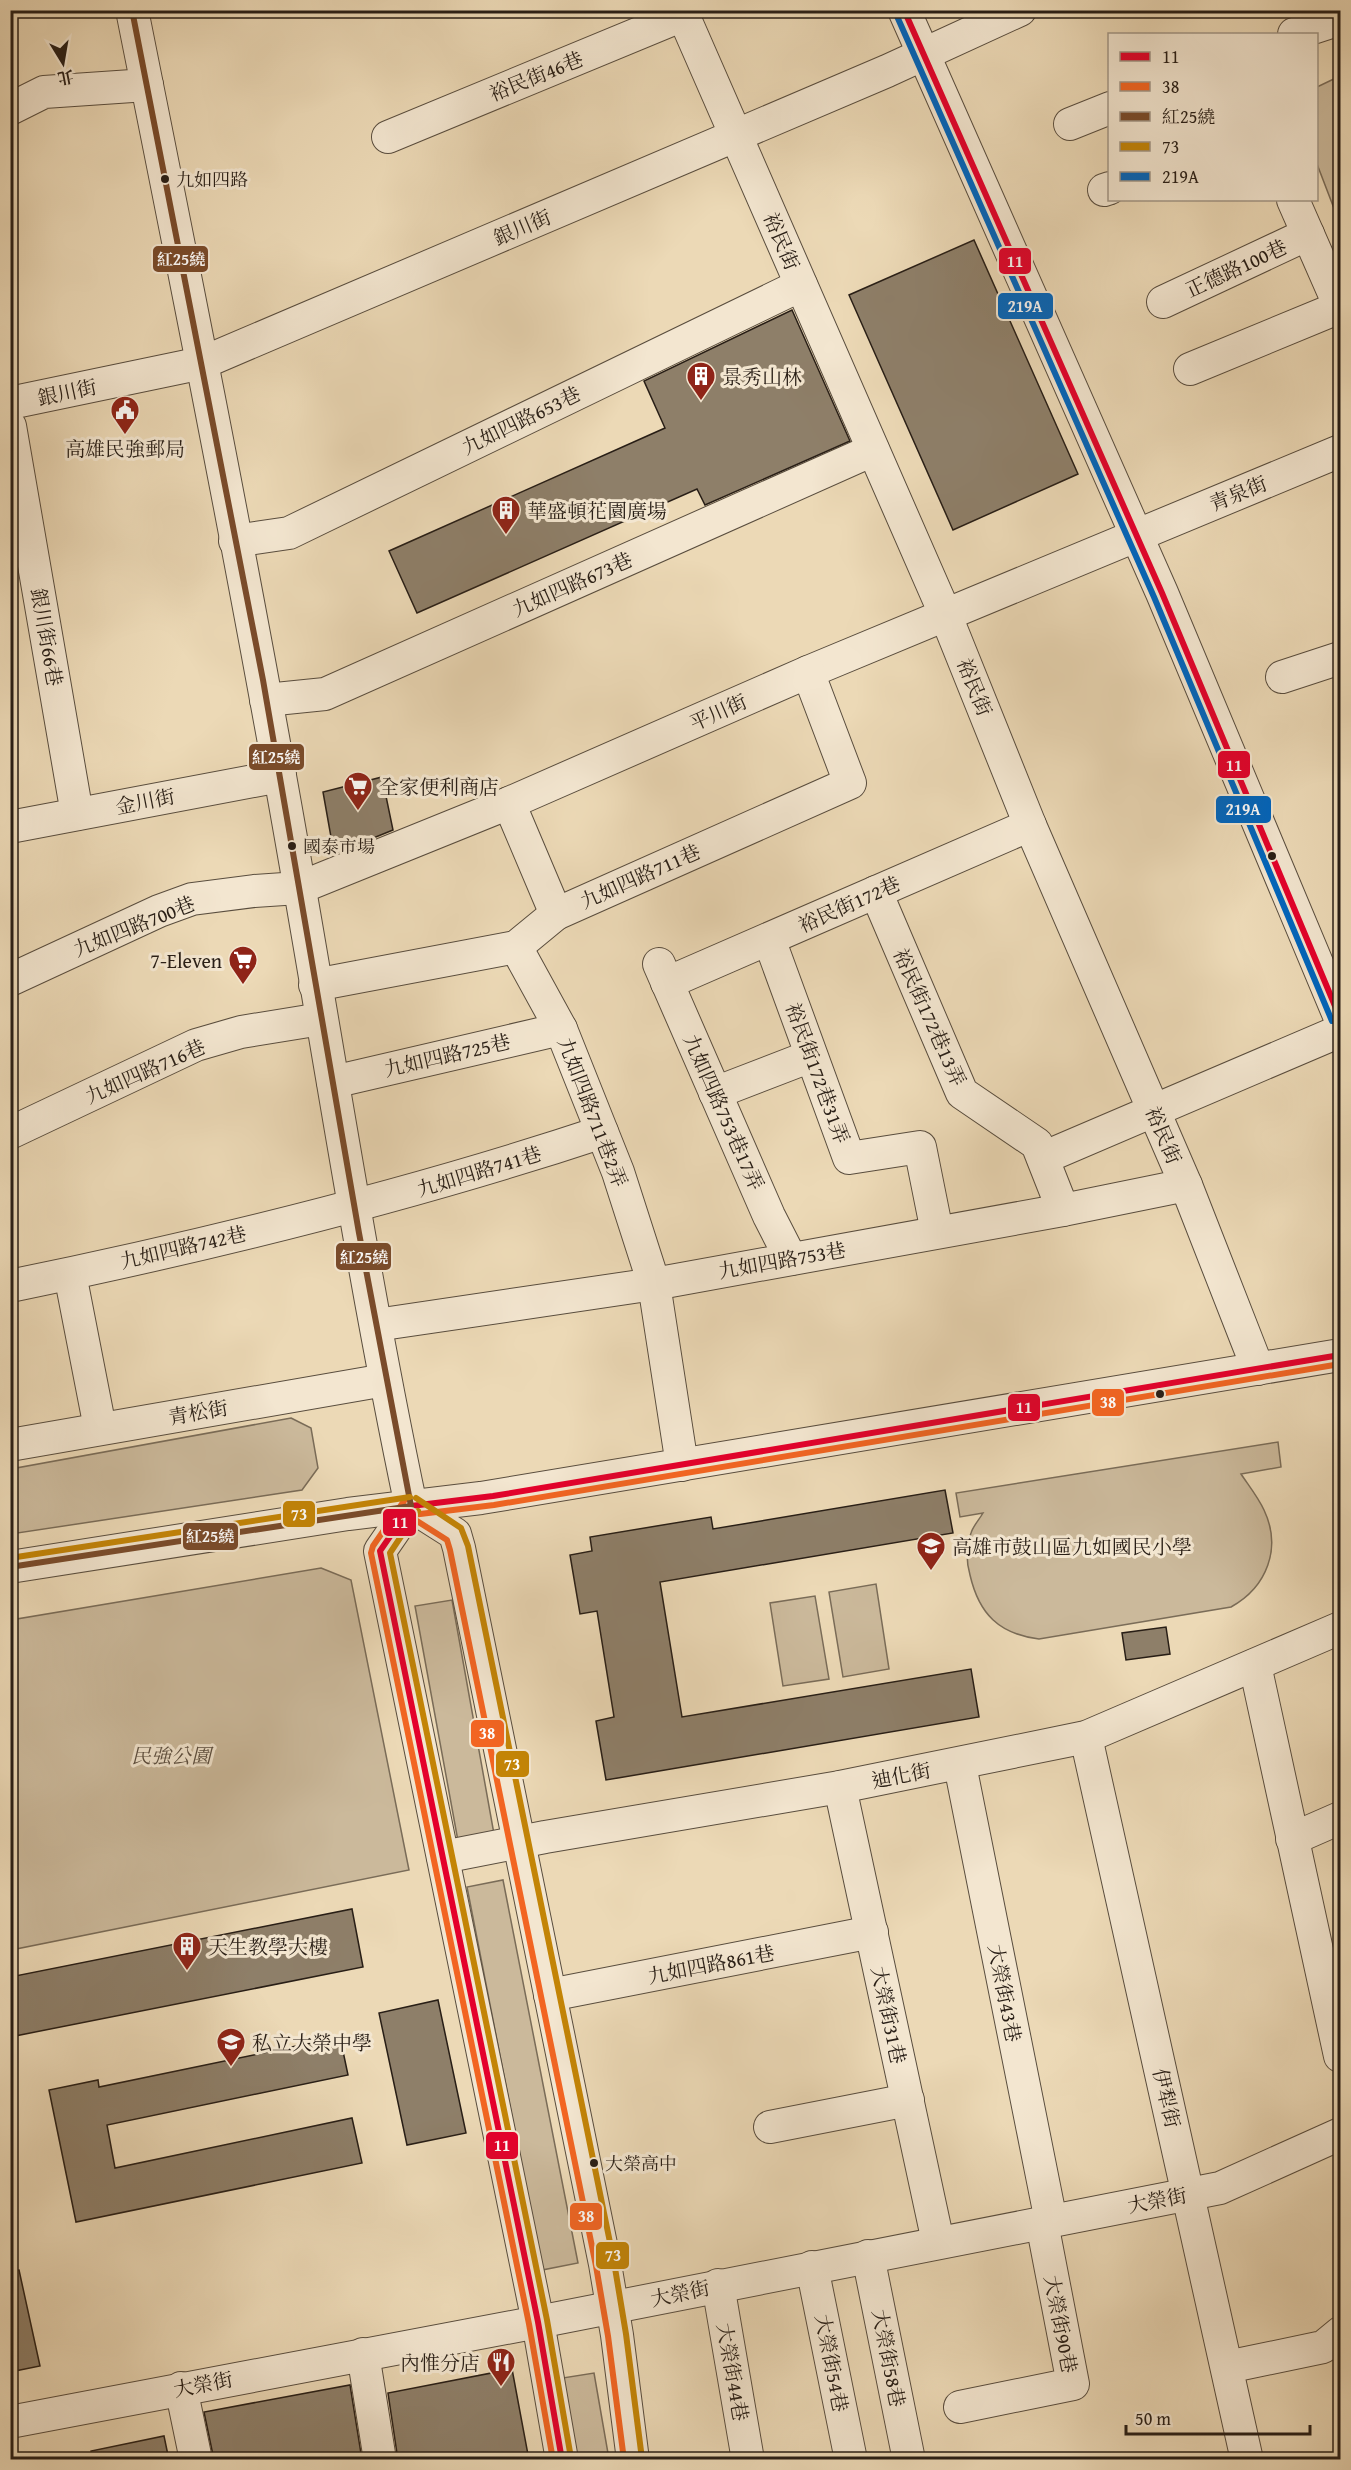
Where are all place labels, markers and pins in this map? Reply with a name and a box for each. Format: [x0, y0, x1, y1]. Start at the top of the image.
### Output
place label: 九如四路 [176, 166, 248, 193]
marker: 九如四路 [159, 173, 171, 185]
building icon: 景秀山林 [685, 360, 717, 402]
place label: 景秀山林 [722, 362, 802, 391]
public building icon: 高雄民強郵局 [109, 394, 141, 436]
place label: 高雄民強郵局 [65, 434, 185, 463]
building icon: 華盛頓花園廣場 [490, 494, 522, 536]
place label: 華盛頓花園廣場 [527, 496, 667, 525]
supermarket icon: 全家便利商店 [342, 770, 374, 812]
place label: 全家便利商店 [379, 772, 499, 801]
place label: 國泰市場 [303, 833, 375, 860]
marker: 國泰市場 [286, 840, 298, 852]
unlabelled marker [1266, 850, 1278, 862]
supermarket icon: 7-Eleven [227, 944, 259, 986]
place label: 7-Eleven [150, 946, 222, 975]
unlabelled marker [1154, 1388, 1166, 1400]
school or university icon: 高雄市鼓山區九如國民小學 [915, 1530, 947, 1572]
place label: 高雄市鼓山區九如國民小學 [952, 1532, 1192, 1561]
building icon: 天生教學大樓 [171, 1930, 203, 1972]
place label: 天生教學大樓 [208, 1932, 328, 1961]
school or university icon: 私立大榮中學 [215, 2026, 247, 2068]
place label: 私立大榮中學 [252, 2028, 372, 2057]
place label: 大榮高中 [605, 2150, 677, 2177]
marker: 大榮高中 [588, 2157, 600, 2169]
restaurant icon: 內惟分店 [485, 2346, 517, 2388]
place label: 內惟分店 [400, 2348, 480, 2377]

